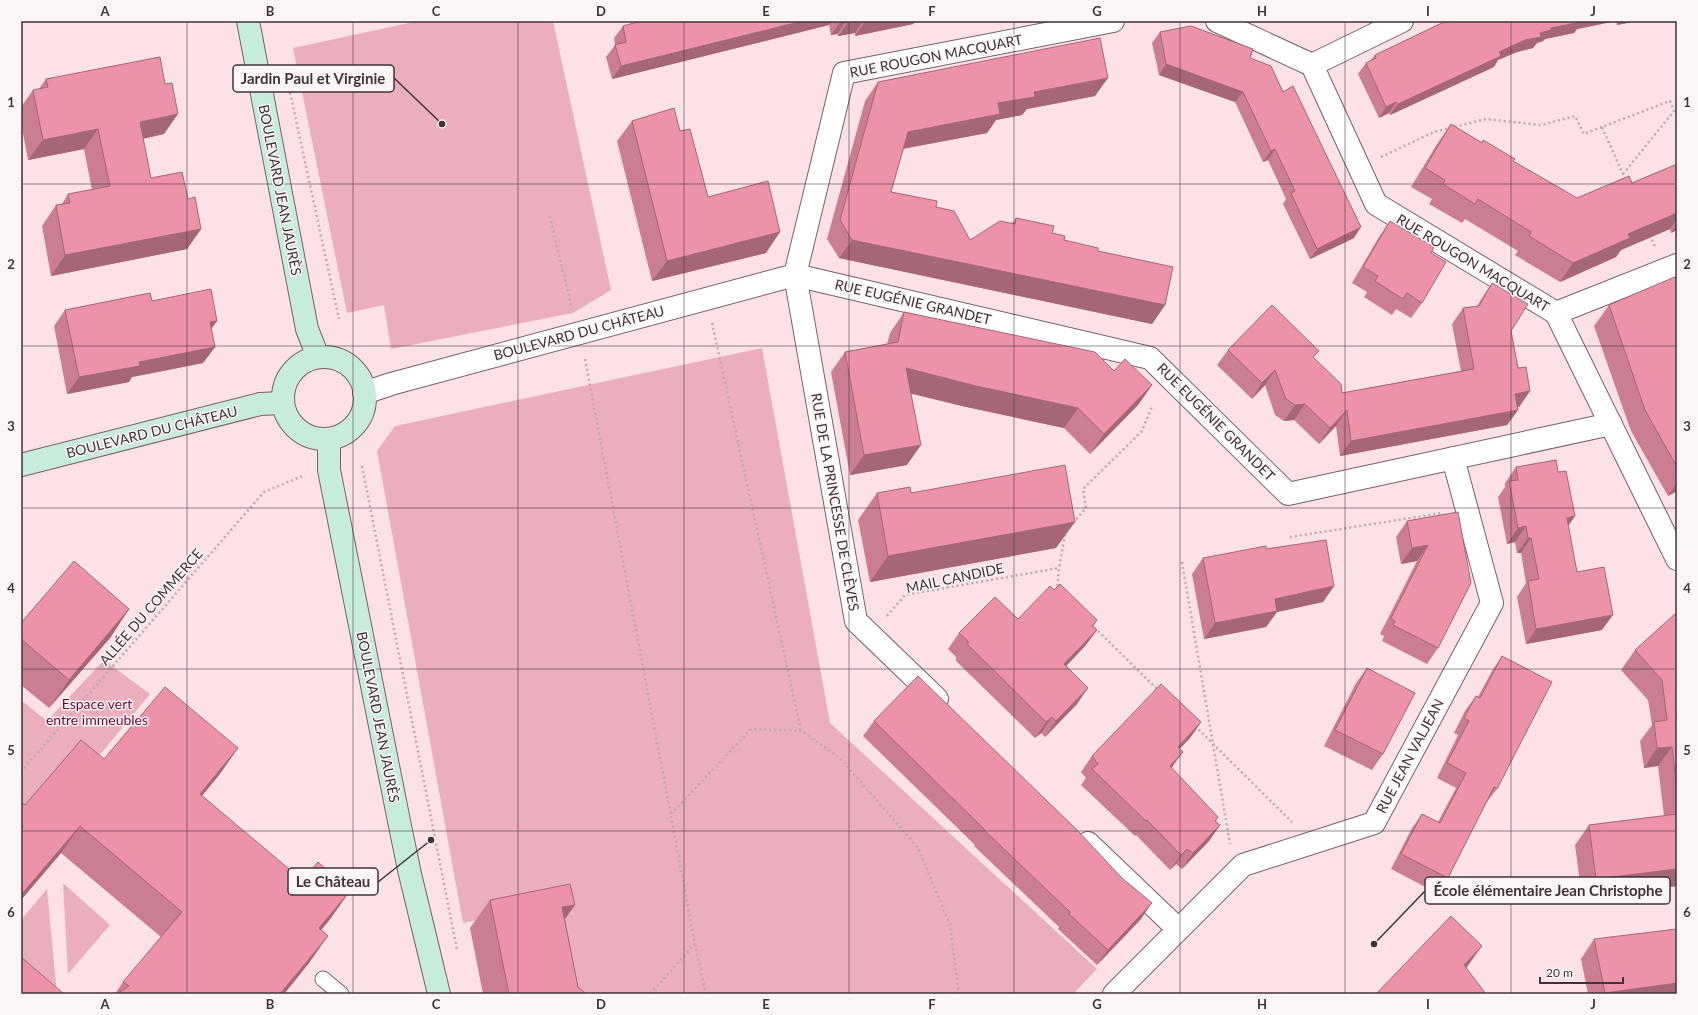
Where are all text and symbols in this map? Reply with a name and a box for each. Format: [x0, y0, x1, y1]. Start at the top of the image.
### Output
text: A [99, 3, 110, 19]
text: B [266, 3, 275, 19]
text: C [432, 3, 441, 19]
text: D [596, 3, 606, 19]
text: E [762, 3, 770, 19]
text: F [928, 3, 936, 19]
text: G [1092, 3, 1102, 19]
text: H [1257, 3, 1267, 19]
text: I [1426, 3, 1430, 19]
text: J [1590, 3, 1596, 19]
street label: RUE ROUGON MACQUART [848, 30, 1024, 81]
callout: Jardin Paul et Virginie [233, 65, 394, 92]
text: Jardin Paul et Virginie [241, 69, 385, 87]
text: 1 [7, 94, 15, 110]
text: 1 [1683, 94, 1691, 110]
street label: BOULEVARD JEAN JAURÈS [256, 103, 305, 277]
street label: RUE ROUGON MACQUART [1394, 210, 1553, 315]
text: 2 [7, 256, 15, 272]
text: 2 [1683, 256, 1691, 272]
street label: RUE EUGÉNIE GRANDET [833, 275, 994, 328]
street label: BOULEVARD DU CHÂTEAU [492, 302, 666, 364]
street label: RUE EUGÉNIE GRANDET [1154, 359, 1279, 485]
street label: RUE DE LA PRINCESSE DE CLÈVES [808, 392, 863, 612]
street label: BOULEVARD DU CHÂTEAU [64, 402, 239, 461]
text: 3 [7, 418, 15, 434]
text: 3 [1683, 418, 1691, 434]
street label: ALLÉE DU COMMERCE [95, 545, 206, 668]
street label: MAIL CANDIDE [904, 559, 1005, 596]
text: 4 [7, 580, 15, 596]
text: 4 [1683, 580, 1691, 596]
street label: BOULEVARD JEAN JAURÈS [354, 630, 403, 804]
park label: Espace vert entre immeubles [46, 695, 148, 728]
street label: RUE JEAN VALJEAN [1372, 696, 1447, 816]
text: 5 [7, 742, 15, 758]
text: 5 [1683, 742, 1691, 758]
callout: Le Château [288, 868, 378, 895]
text: Le Château [296, 872, 370, 890]
callout: École élémentaire Jean Christophe [1425, 877, 1670, 904]
text: École élémentaire Jean Christophe [1433, 881, 1663, 899]
text: 6 [7, 904, 15, 920]
text: 6 [1683, 904, 1691, 920]
scale bar [1540, 959, 1623, 985]
text: 20 m [1546, 965, 1573, 980]
text: A [99, 996, 110, 1012]
text: B [266, 996, 275, 1012]
text: C [432, 996, 441, 1012]
text: D [596, 996, 606, 1012]
text: E [762, 996, 770, 1012]
text: F [928, 996, 936, 1012]
text: G [1092, 996, 1102, 1012]
text: H [1257, 996, 1267, 1012]
text: I [1426, 996, 1430, 1012]
text: J [1590, 996, 1596, 1012]

